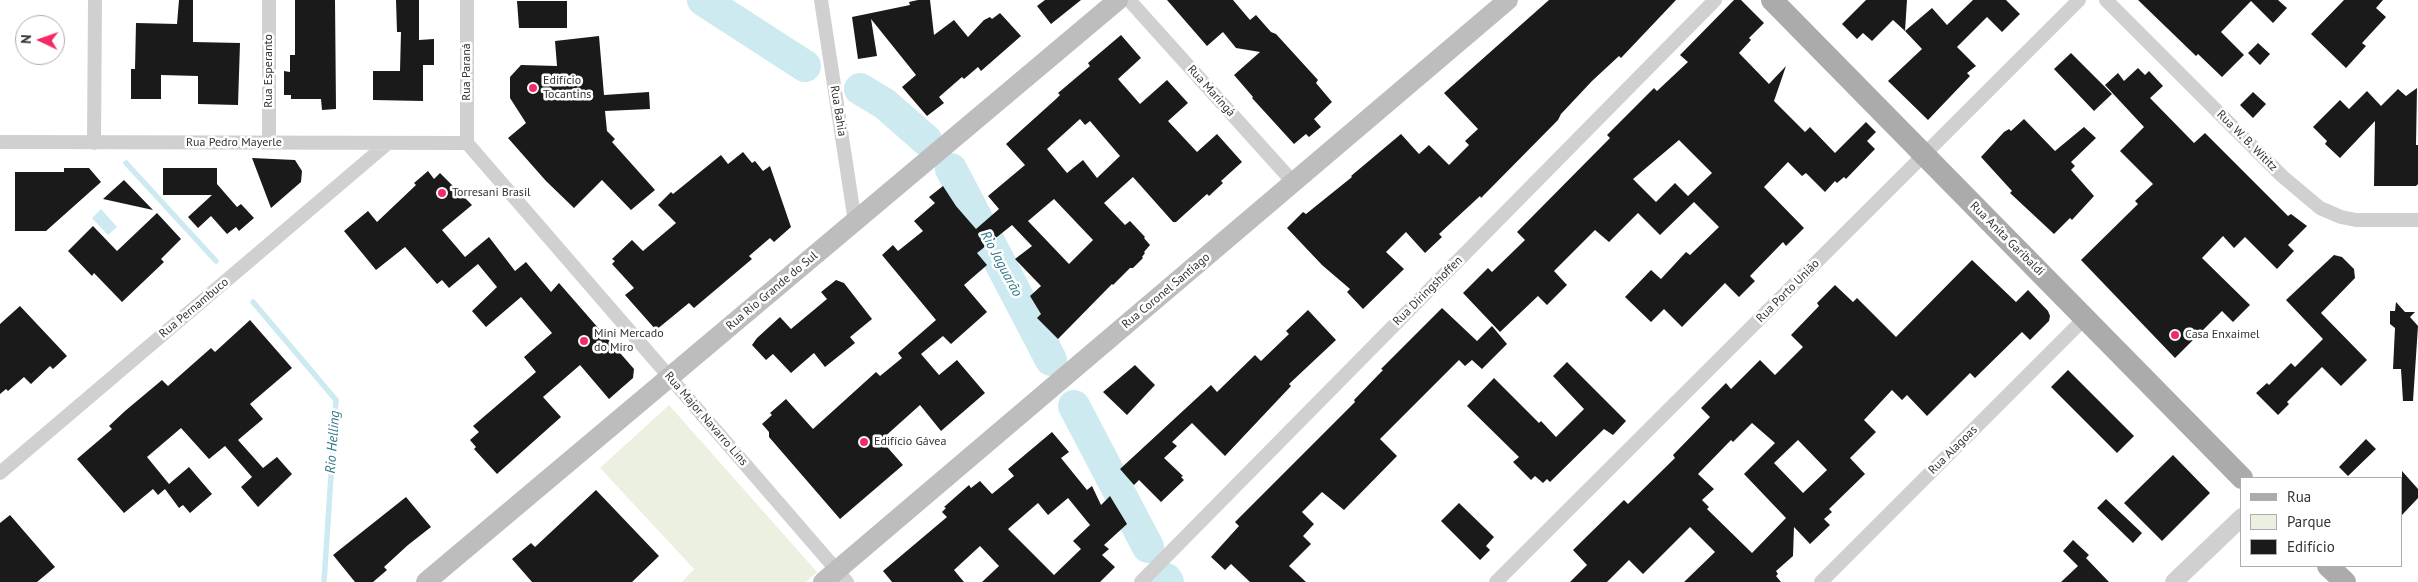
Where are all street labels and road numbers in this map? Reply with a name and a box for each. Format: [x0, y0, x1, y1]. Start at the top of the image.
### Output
street label: Rua Esperanto [262, 34, 276, 108]
street label: Rua Paraná [460, 43, 474, 101]
street label: Rua Maringá [1184, 62, 1238, 120]
street label: Rua Bahia [827, 85, 849, 137]
street label: Rua W. B. Wititz [2214, 108, 2280, 174]
street label: Rua Pedro Mayerle [186, 136, 282, 150]
street label: Rua Anita Garibaldi [1967, 199, 2047, 279]
street label: Rua Rio Grande do Sul [723, 249, 821, 333]
street label: Rua Coronel Santiago [1119, 250, 1213, 332]
street label: Rua Diringshoffen [1390, 253, 1466, 329]
street label: Rua Porto União [1753, 256, 1823, 326]
street label: Rua Pernambuco [156, 275, 232, 341]
street label: Rua Major Navarro Lins [661, 369, 751, 469]
street label: Rua Alagoas [1926, 423, 1980, 477]

